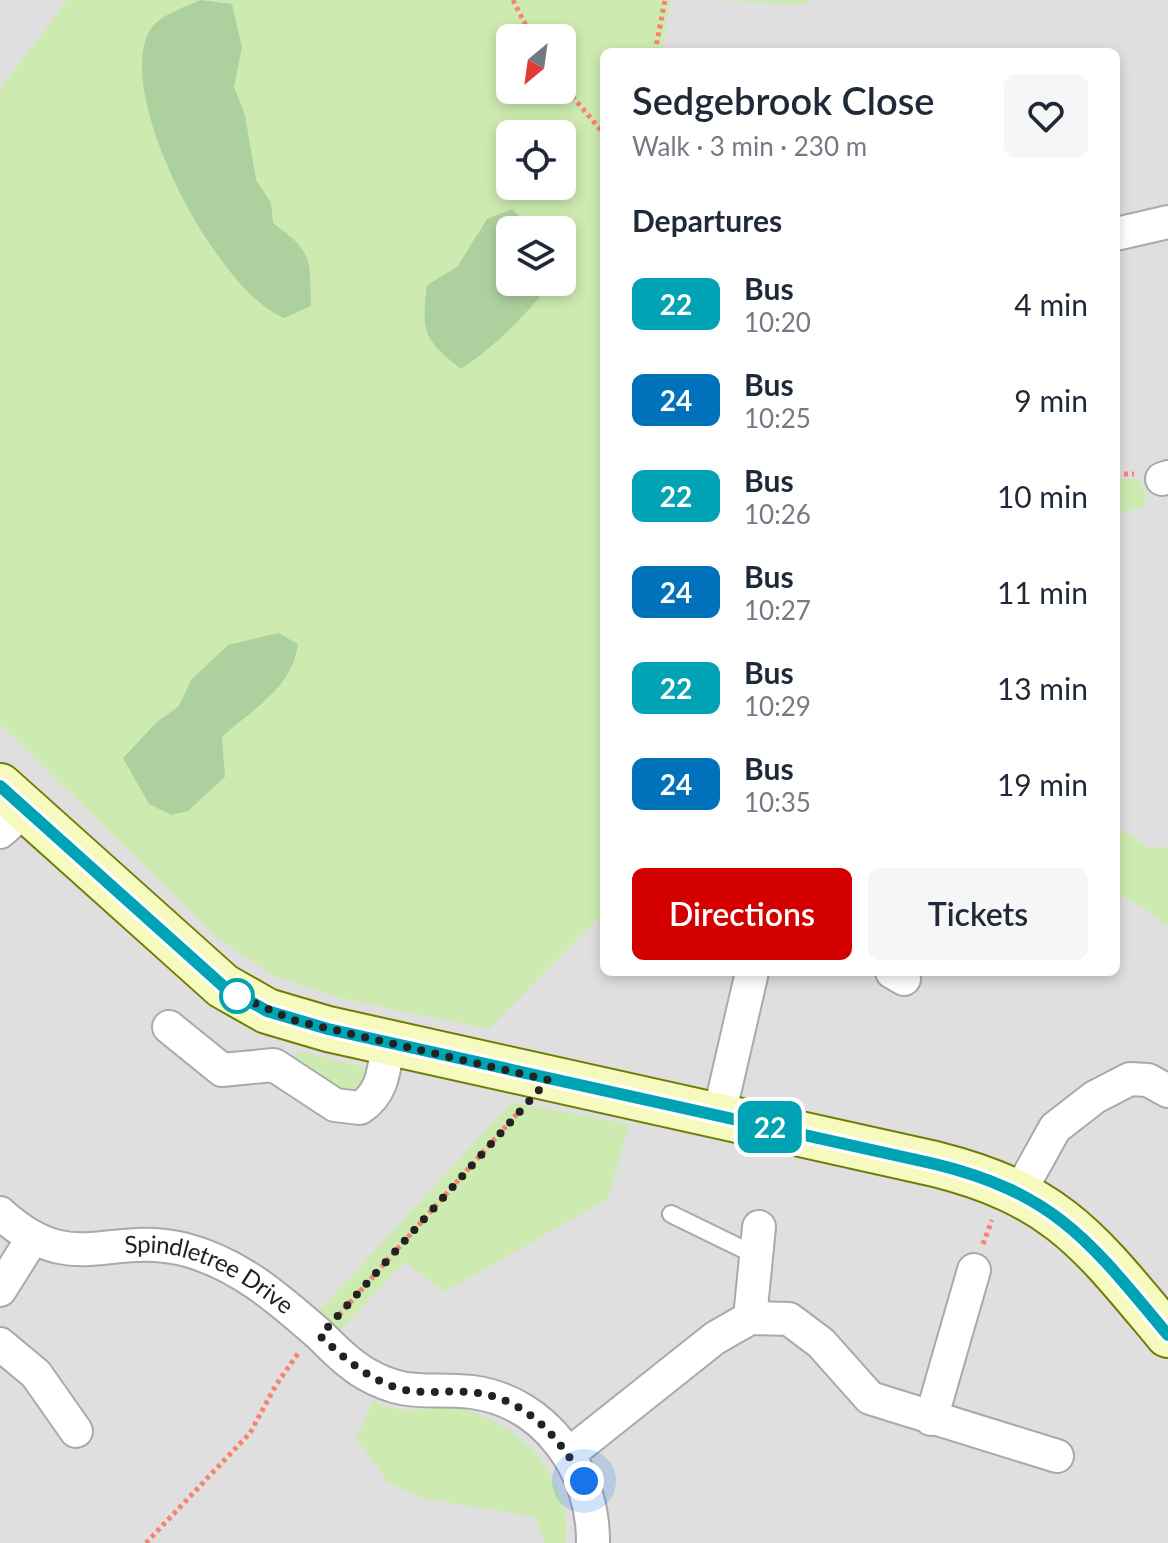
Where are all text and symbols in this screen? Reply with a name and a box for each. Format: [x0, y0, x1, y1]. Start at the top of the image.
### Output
north arrow [496, 24, 576, 104]
map controls [496, 24, 576, 296]
button: heart [1004, 74, 1088, 158]
text: Sedgebrook Close [632, 77, 934, 123]
button: locate [496, 120, 576, 200]
text: Walk · 3 min · 230 m [632, 130, 867, 162]
text: Departures [632, 202, 782, 238]
button: layers [496, 216, 576, 296]
text: Bus [744, 270, 794, 306]
text: 4 min [1014, 286, 1088, 322]
text: 22 [660, 287, 692, 321]
text: 10:20 [744, 306, 811, 338]
text: Bus [744, 366, 794, 402]
text: 9 min [1014, 382, 1088, 418]
text: 24 [660, 383, 692, 417]
text: 10:25 [744, 402, 811, 434]
text: Bus [744, 462, 794, 498]
text: 10 min [997, 478, 1088, 514]
text: 22 [660, 479, 692, 513]
text: 10:26 [744, 498, 811, 530]
text: Bus [744, 558, 794, 594]
text: 11 min [997, 574, 1088, 610]
text: 24 [660, 575, 692, 609]
text: 10:27 [744, 594, 811, 626]
text: Bus [744, 654, 794, 690]
text: 13 min [997, 670, 1088, 706]
text: 22 [660, 671, 692, 705]
text: 10:29 [744, 690, 811, 722]
text: Bus [744, 750, 794, 786]
text: 19 min [997, 766, 1088, 802]
text: 24 [660, 767, 692, 801]
text: 10:35 [744, 786, 811, 818]
button: Directions [632, 868, 852, 960]
button: Tickets [868, 868, 1088, 960]
unlabelled marker [220, 979, 254, 1013]
line badge: 22 [734, 1101, 806, 1153]
text: 22 [754, 1110, 786, 1144]
street label: Spindletree Drive [123, 1229, 300, 1319]
your location [564, 1461, 604, 1501]

